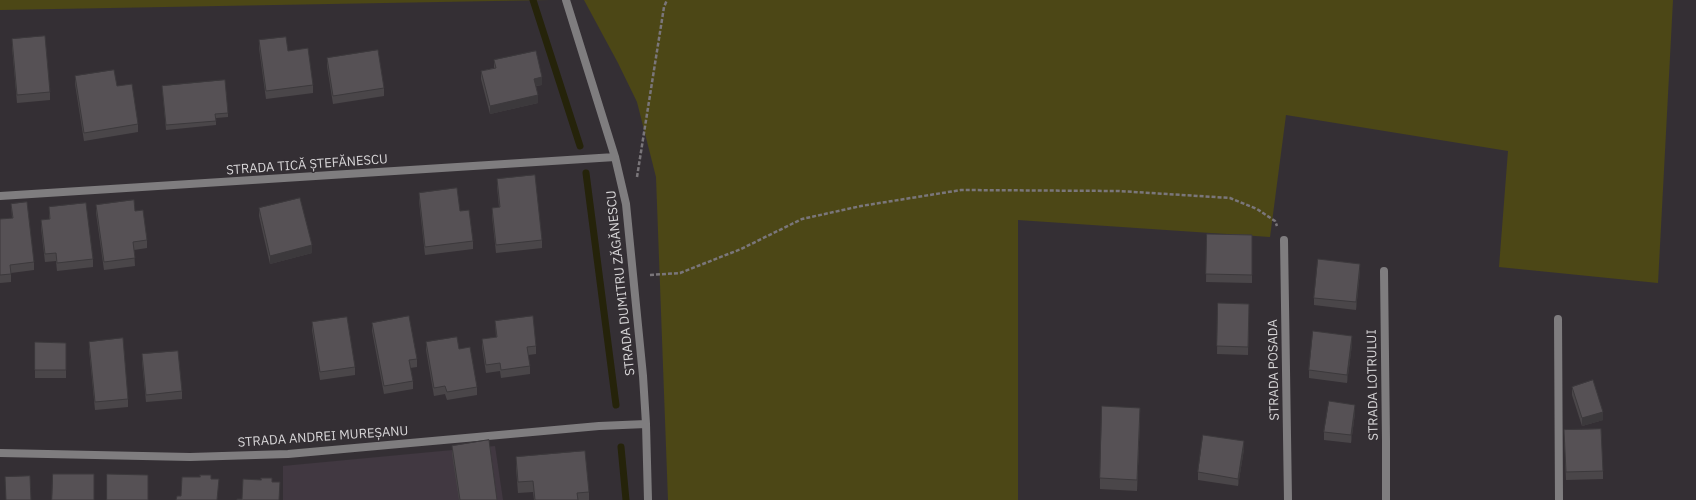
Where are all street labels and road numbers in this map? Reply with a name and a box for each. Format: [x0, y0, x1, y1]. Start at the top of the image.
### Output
street label: STRADA TICĂ ȘTEFĂNESCU [226, 152, 388, 178]
street label: STRADA DUMITRU ZĂGĂNESCU [604, 190, 638, 376]
street label: STRADA POSADA [1265, 319, 1283, 421]
street label: STRADA LOTRULUI [1364, 329, 1382, 441]
street label: STRADA ANDREI MUREȘANU [237, 423, 409, 451]

